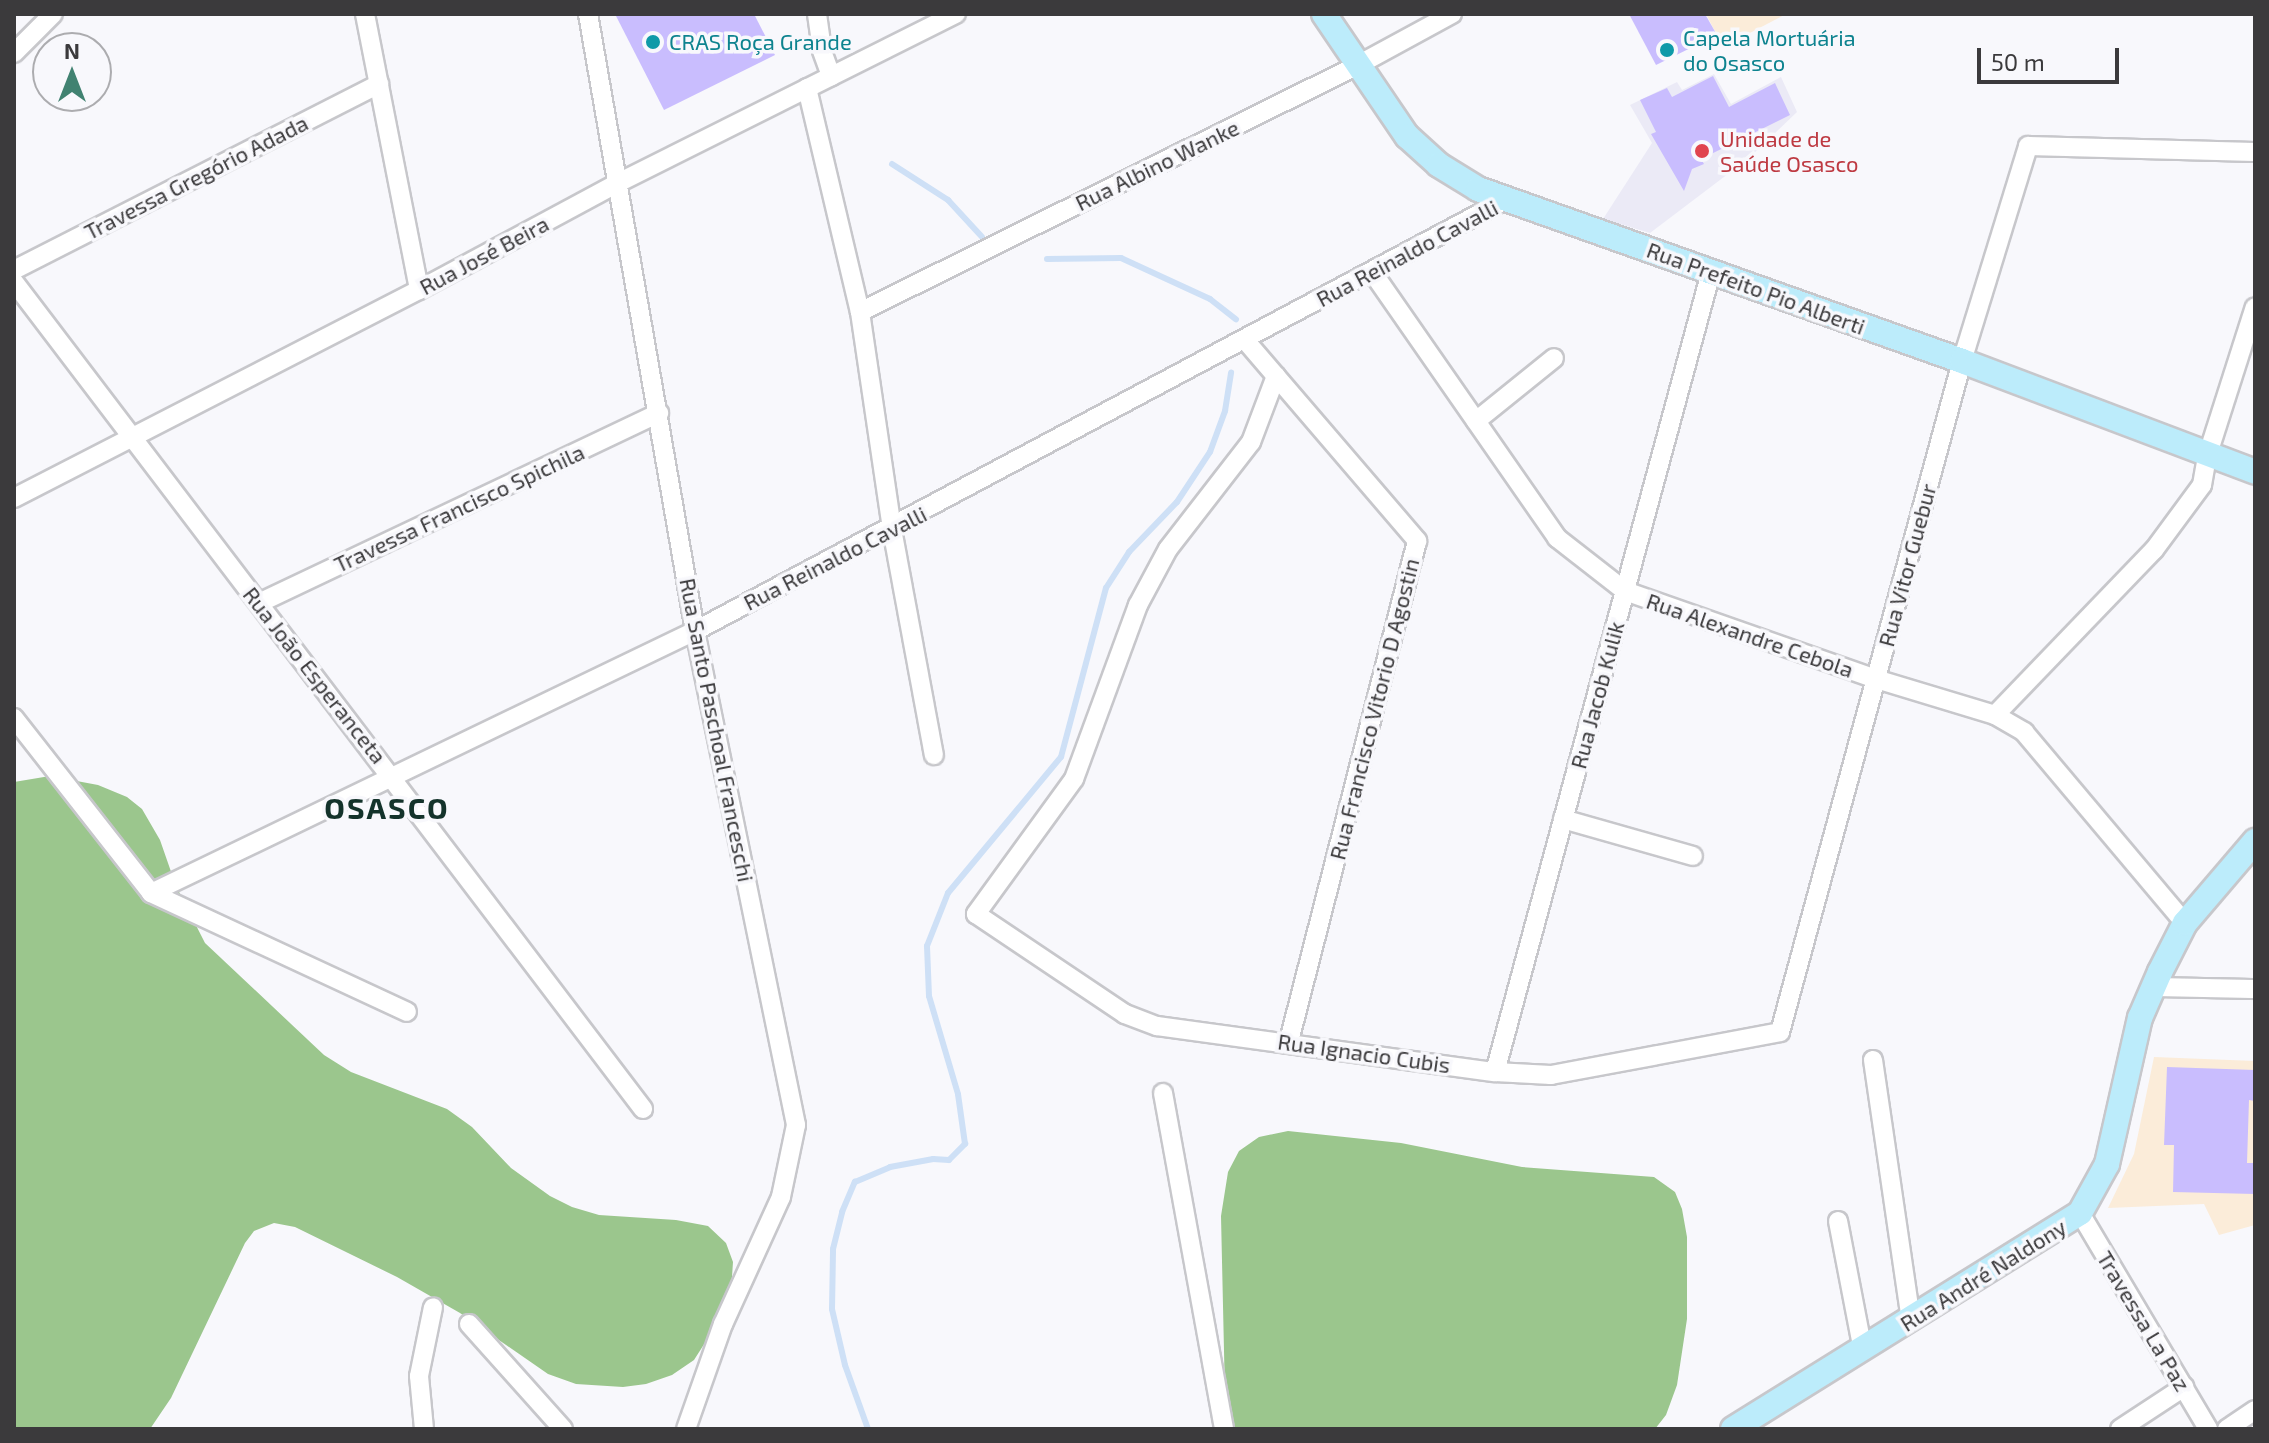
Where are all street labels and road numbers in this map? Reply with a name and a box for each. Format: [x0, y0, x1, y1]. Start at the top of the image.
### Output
street label: Travessa Gregório Adada [80, 109, 312, 245]
street label: Rua Albino Wanke [1070, 114, 1244, 216]
street label: Rua Reinaldo Cavalli [1312, 194, 1502, 312]
street label: Rua José Beira [415, 210, 553, 300]
street label: Rua Prefeito Pio Alberti [1643, 236, 1869, 340]
street label: Travessa Francisco Spichila [330, 438, 588, 578]
street label: Rua Vitor Guebur [1872, 480, 1942, 650]
street label: Rua Reinaldo Cavalli [739, 500, 931, 616]
street label: Rua Francisco Vitorio D Agostin [1324, 555, 1424, 863]
street label: Rua Santo Paschoal Franceschi [675, 576, 759, 884]
street label: Rua João Esperanceta [238, 581, 392, 769]
street label: Rua Alexandre Cebola [1643, 587, 1857, 683]
street label: Rua Jacob Kulik [1565, 618, 1629, 772]
street label: Rua Ignacio Cubis [1276, 1028, 1452, 1078]
street label: Rua André Naldony [1895, 1213, 2071, 1337]
street label: Travessa La Paz [2092, 1246, 2196, 1396]

